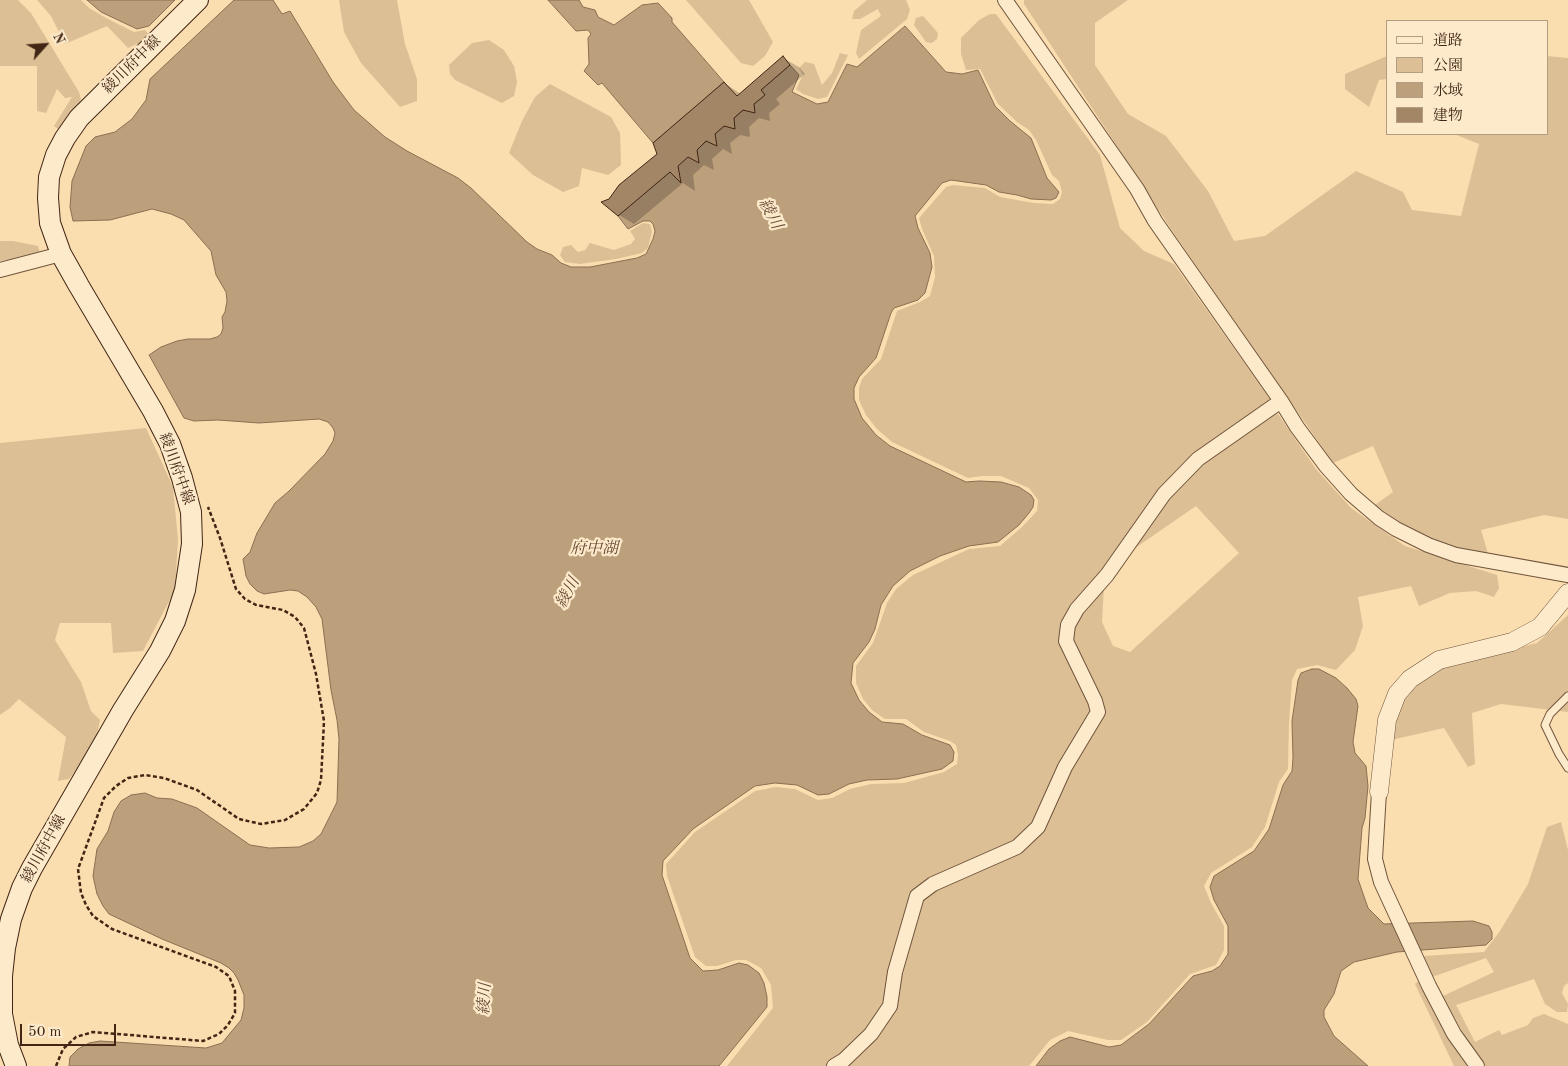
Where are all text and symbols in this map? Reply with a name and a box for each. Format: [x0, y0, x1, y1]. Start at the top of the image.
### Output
north arrow [20, 20, 70, 70]
legend [1386, 20, 1548, 135]
text: N [50, 31, 67, 46]
street label: 綾川府中線 [99, 32, 165, 98]
text: 道路 [1433, 34, 1463, 49]
text: 公園 [1433, 59, 1463, 74]
text: 水域 [1433, 84, 1463, 99]
text: 建物 [1433, 109, 1463, 124]
water label: 綾川 [754, 195, 786, 233]
street label: 綾川府中線 [155, 431, 197, 507]
water label: 府中湖 [570, 539, 618, 559]
water label: 綾川 [552, 574, 584, 612]
street label: 綾川府中線 [18, 812, 70, 886]
water label: 綾川 [475, 983, 495, 1015]
scale bar [22, 1014, 119, 1046]
text: 50 m [28, 1025, 62, 1040]

